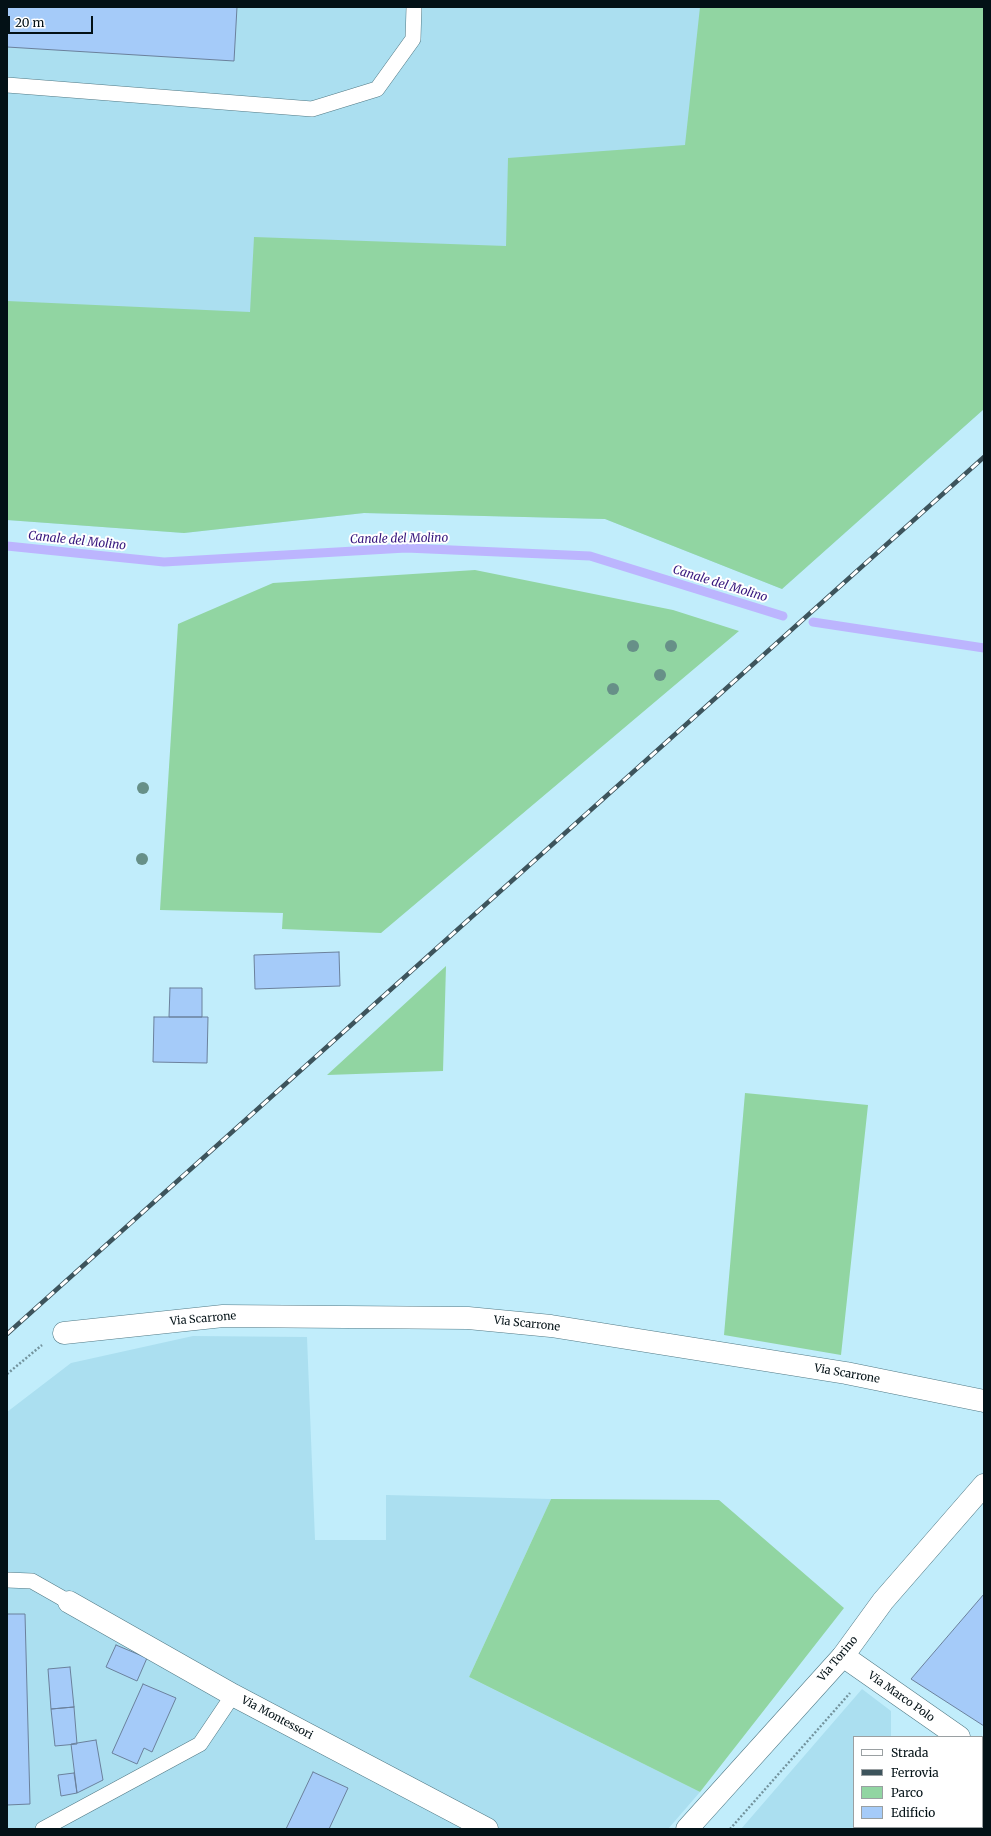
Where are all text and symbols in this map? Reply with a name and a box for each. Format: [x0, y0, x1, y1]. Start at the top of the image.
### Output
scale bar [10, 8, 95, 34]
text: 20 m [15, 15, 44, 30]
water label: Canale del Molino [27, 529, 127, 553]
water label: Canale del Molino [350, 531, 448, 547]
water label: Canale del Molino [671, 563, 769, 605]
street label: Via Scarrone [169, 1310, 237, 1328]
street label: Via Scarrone [493, 1314, 561, 1334]
street label: Via Scarrone [813, 1362, 881, 1386]
street label: Via Torino [815, 1634, 861, 1684]
street label: Via Marco Polo [865, 1669, 937, 1725]
street label: Via Montessori [239, 1694, 315, 1742]
legend [853, 1736, 983, 1828]
text: Strada [891, 1745, 928, 1760]
text: Ferrovia [891, 1765, 939, 1780]
text: Parco [891, 1785, 923, 1800]
text: Edificio [891, 1805, 935, 1820]

